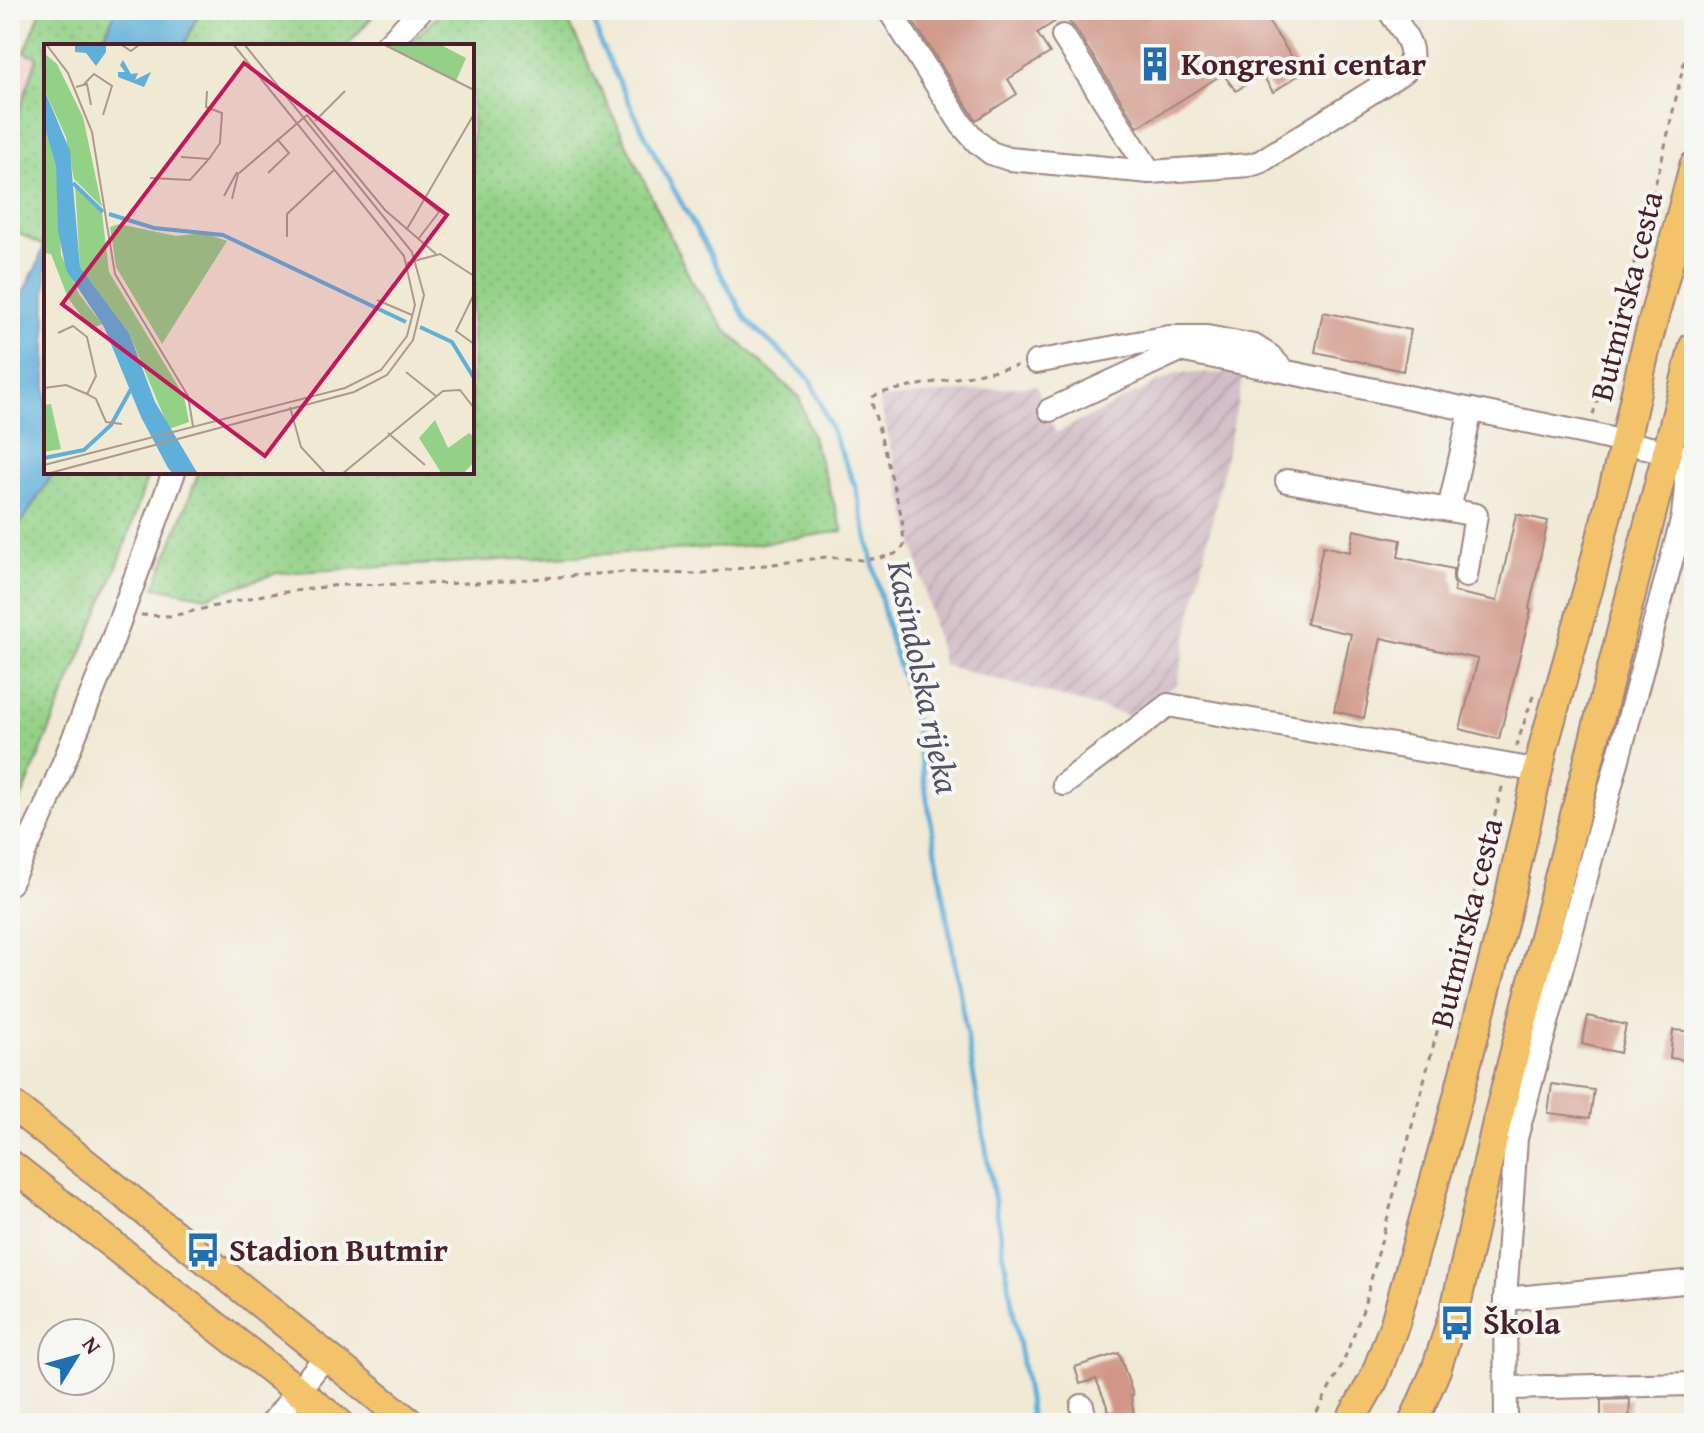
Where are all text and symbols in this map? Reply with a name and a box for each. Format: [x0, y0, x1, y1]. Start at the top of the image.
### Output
place label: Kongresni centar [1181, 40, 1426, 87]
inset map [44, 44, 474, 474]
building icon: Kongresni centar [1136, 45, 1174, 83]
street label: Butmirska cesta [1577, 186, 1674, 406]
water label: Kasindolska rijeka [876, 555, 973, 798]
street label: Butmirska cesta [1417, 813, 1514, 1033]
place label: Stadion Butmir [229, 1226, 448, 1273]
bus stop icon: Stadion Butmir [184, 1231, 222, 1269]
place label: Škola [1483, 1299, 1561, 1346]
bus stop icon: Škola [1438, 1304, 1476, 1342]
north arrow [36, 1317, 116, 1397]
text: N [75, 1329, 109, 1361]

